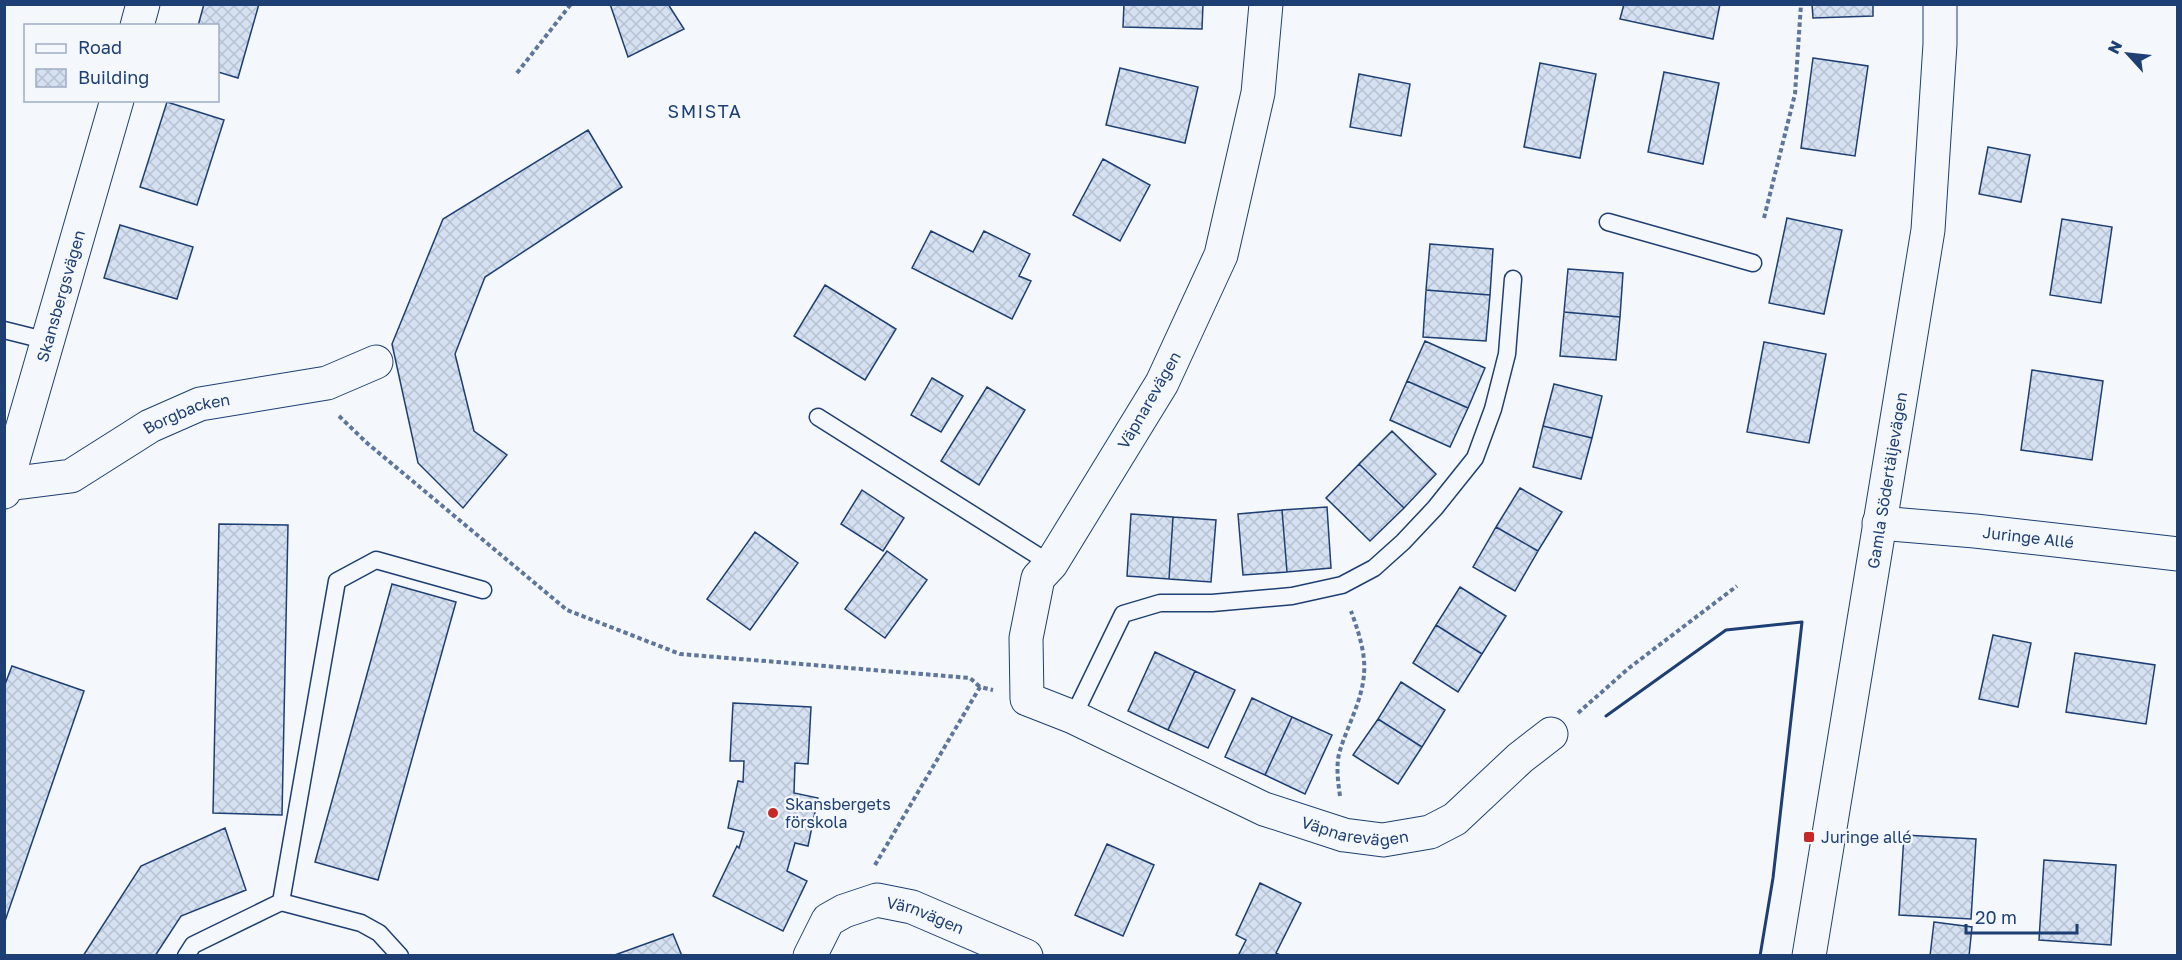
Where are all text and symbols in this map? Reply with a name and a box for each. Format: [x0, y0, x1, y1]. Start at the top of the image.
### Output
legend [24, 24, 219, 102]
north arrow [2098, 24, 2158, 84]
text: Road [78, 36, 122, 58]
text: N [2103, 37, 2126, 57]
text: Building [78, 66, 149, 88]
district label: SMISTA [668, 100, 742, 122]
street label: Skansbergsvägen [32, 228, 89, 364]
street label: Väpnarevägen [1113, 348, 1185, 452]
street label: Borgbacken [139, 389, 231, 438]
street label: Gamla Södertäljevägen [1863, 391, 1911, 570]
street label: Juringe Allé [1982, 522, 2075, 552]
place label: Skansbergets förskola [785, 794, 891, 832]
marker: Skansbergets förskola [766, 806, 780, 820]
street label: Väpnarevägen [1299, 812, 1410, 850]
place label: Juringe allé [1821, 827, 1911, 847]
marker: Juringe allé [1802, 830, 1816, 844]
street label: Värnvägen [885, 892, 967, 938]
scale bar [1966, 897, 2077, 935]
text: 20 m [1975, 906, 2017, 928]

